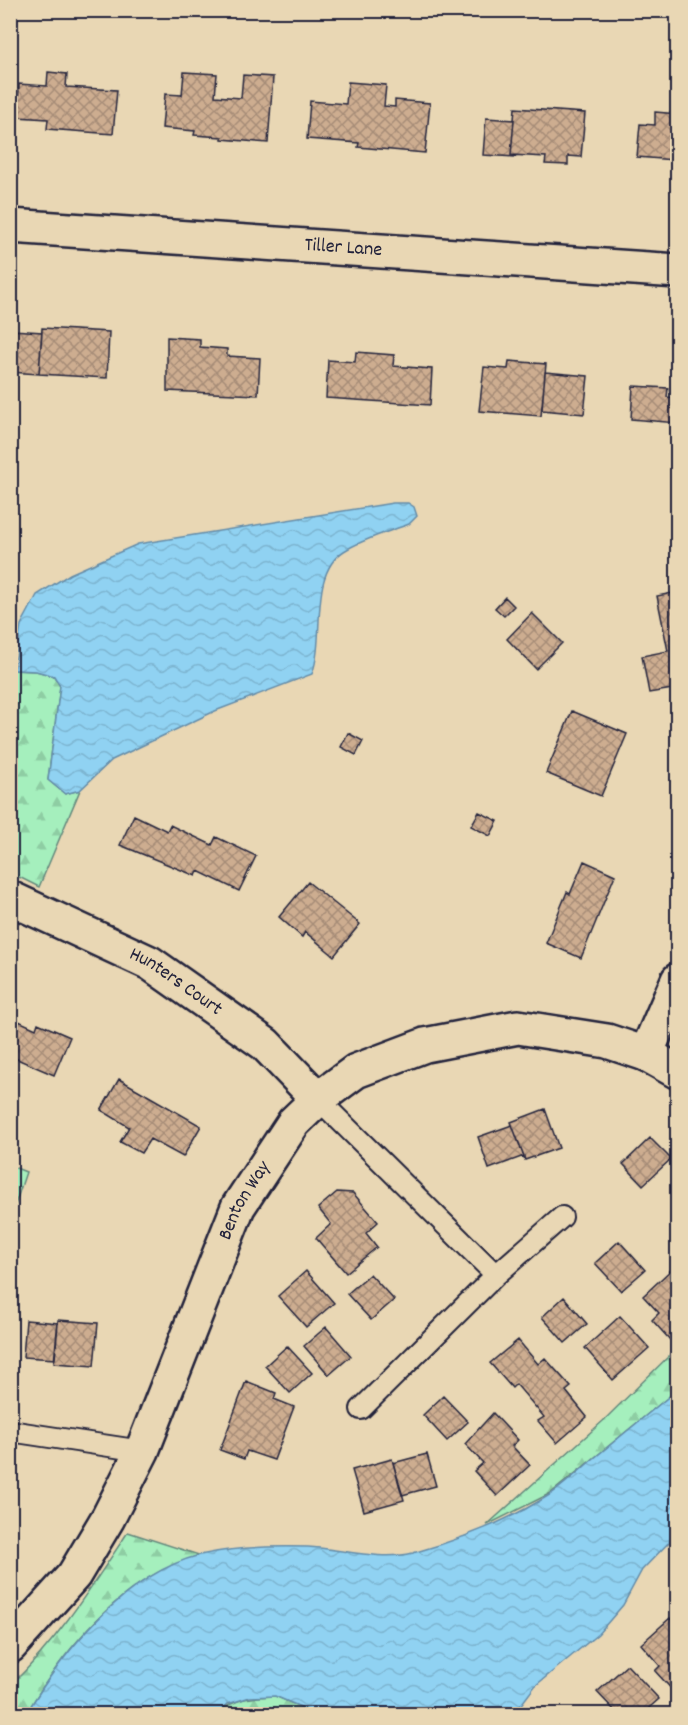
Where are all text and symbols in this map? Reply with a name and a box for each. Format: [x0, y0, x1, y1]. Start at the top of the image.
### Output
street label: Tiller Lane [304, 232, 383, 265]
street label: Hunters Court [124, 941, 228, 1023]
street label: Benton Way [212, 1155, 279, 1244]

